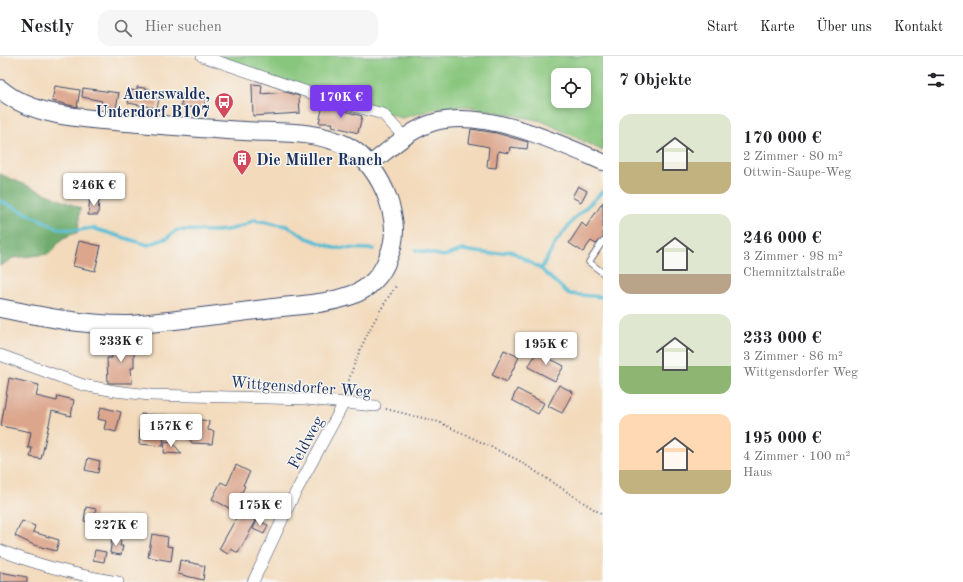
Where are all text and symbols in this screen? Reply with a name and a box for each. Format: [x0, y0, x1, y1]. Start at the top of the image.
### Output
search box [98, 10, 378, 46]
icon: search [112, 17, 134, 39]
text: Nestly [20, 18, 74, 37]
text: Hier suchen [144, 20, 222, 35]
text: Start [707, 20, 738, 34]
text: Karte [760, 20, 795, 34]
text: Über uns [817, 20, 872, 34]
text: Kontakt [894, 20, 943, 34]
map controls [551, 68, 591, 108]
button: locate [551, 68, 591, 108]
icon: filters [925, 69, 947, 91]
text: 7 Objekte [619, 72, 692, 89]
pin: 170K € [308, 85, 374, 119]
place label: Auerswalde, Unterdorf B107 [95, 87, 210, 121]
bus stop icon: Auerswalde, Unterdorf B107 [213, 91, 235, 119]
text: 170K € [319, 91, 363, 104]
icon: home [651, 130, 699, 178]
text: 170 000 € [743, 130, 822, 147]
building icon: Die Müller Ranch [231, 148, 253, 176]
text: 2 Zimmer · 80 m² [743, 150, 843, 163]
place label: Die Müller Ranch [256, 153, 382, 169]
text: Ottwin-Saupe-Weg [743, 166, 851, 179]
pin: 246K € [61, 173, 127, 207]
text: 246K € [72, 179, 116, 192]
icon: home [651, 230, 699, 278]
text: 246 000 € [743, 230, 822, 247]
text: 3 Zimmer · 98 m² [743, 250, 843, 263]
text: Chemnitztalstraße [743, 266, 845, 279]
pin: 233K € [88, 329, 154, 363]
icon: home [651, 330, 699, 378]
text: 233 000 € [743, 330, 822, 347]
pin: 195K € [513, 332, 579, 366]
text: 233K € [99, 335, 143, 348]
text: 195K € [524, 338, 568, 351]
text: 3 Zimmer · 86 m² [743, 350, 843, 363]
text: Wittgensdorfer Weg [743, 366, 858, 379]
street label: Wittgensdorfer Weg [230, 375, 372, 401]
pin: 157K € [138, 414, 204, 448]
street label: Feldweg [286, 414, 327, 472]
text: 157K € [149, 420, 193, 433]
icon: home [651, 430, 699, 478]
text: 195 000 € [743, 430, 822, 447]
text: 4 Zimmer · 100 m² [743, 450, 851, 463]
text: Haus [743, 466, 772, 479]
pin: 175K € [227, 493, 293, 527]
text: 175K € [238, 499, 282, 512]
pin: 227K € [83, 513, 149, 547]
text: 227K € [94, 519, 138, 532]

